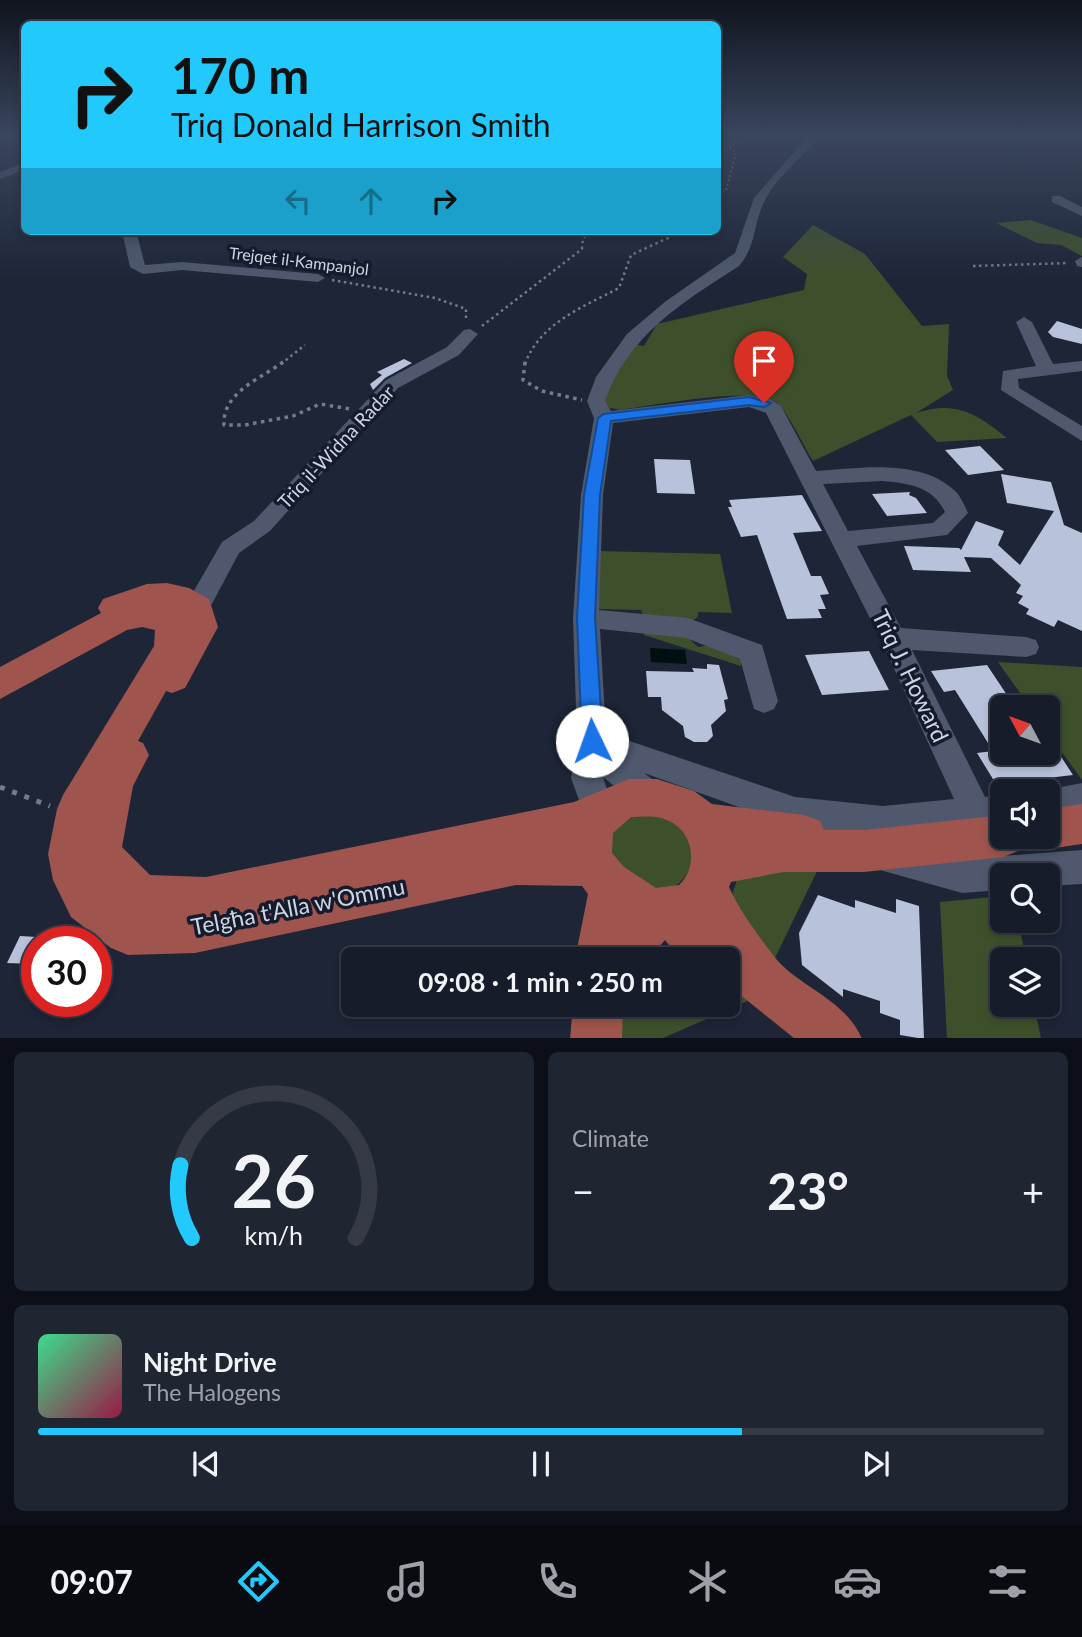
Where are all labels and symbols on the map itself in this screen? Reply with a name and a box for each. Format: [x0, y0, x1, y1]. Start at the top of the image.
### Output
street label: Trejqet il-Kampanjol [228, 243, 370, 278]
pin [734, 331, 794, 403]
street label: Triq il-Widna Radar [273, 380, 399, 513]
street label: Triq J. Howard [867, 605, 955, 746]
north arrow [990, 695, 1060, 765]
position arrow [555, 704, 629, 778]
street label: Telgħa t'Alla w'Ommu [189, 872, 407, 940]
speed limit sign: 30 [21, 926, 112, 1017]

